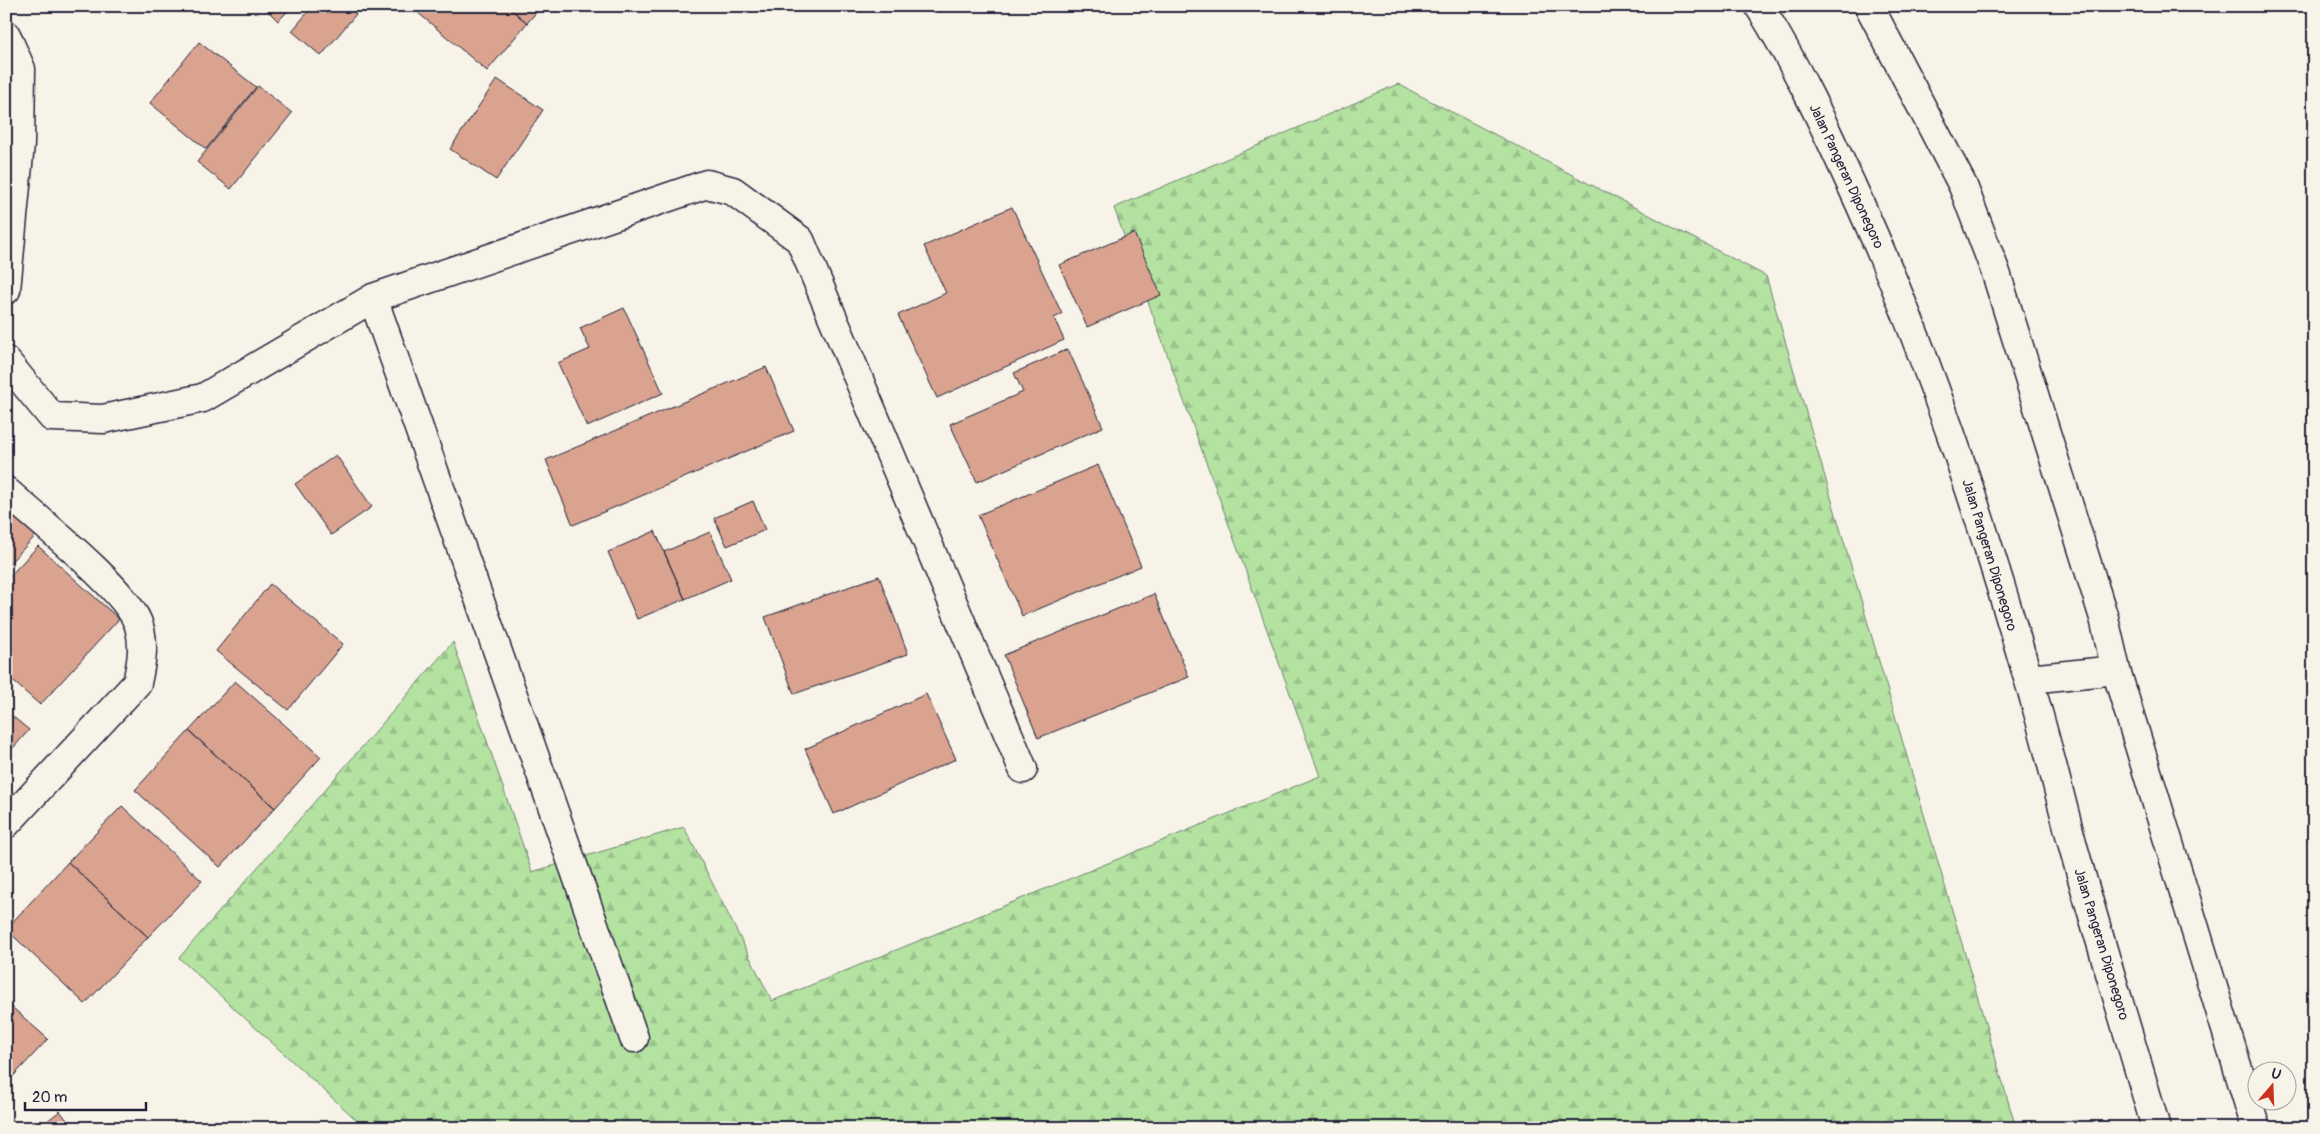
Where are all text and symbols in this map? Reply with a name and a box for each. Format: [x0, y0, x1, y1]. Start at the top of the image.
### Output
street label: Jalan Pangeran Diponegoro [1806, 101, 1888, 252]
street label: Jalan Pangeran Diponegoro [1958, 477, 2021, 633]
street label: Jalan Pangeran Diponegoro [2070, 866, 2133, 1022]
north arrow [2248, 1062, 2298, 1112]
text: U [2269, 1065, 2283, 1084]
scale bar [25, 1079, 146, 1111]
text: 20 m [32, 1088, 67, 1107]

